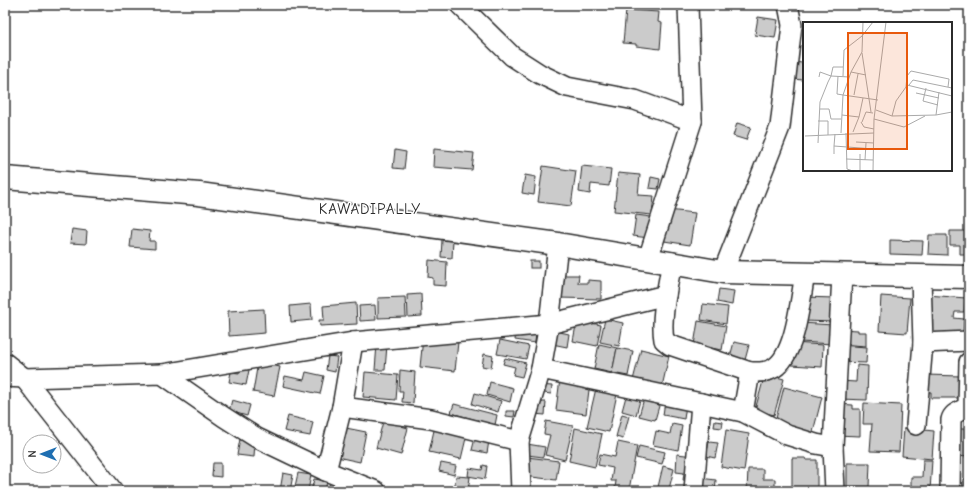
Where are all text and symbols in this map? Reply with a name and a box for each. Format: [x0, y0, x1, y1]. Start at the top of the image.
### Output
inset map [803, 22, 952, 171]
district label: KAWADIPALLY [319, 200, 421, 218]
north arrow [22, 434, 62, 474]
text: N [26, 450, 39, 458]

